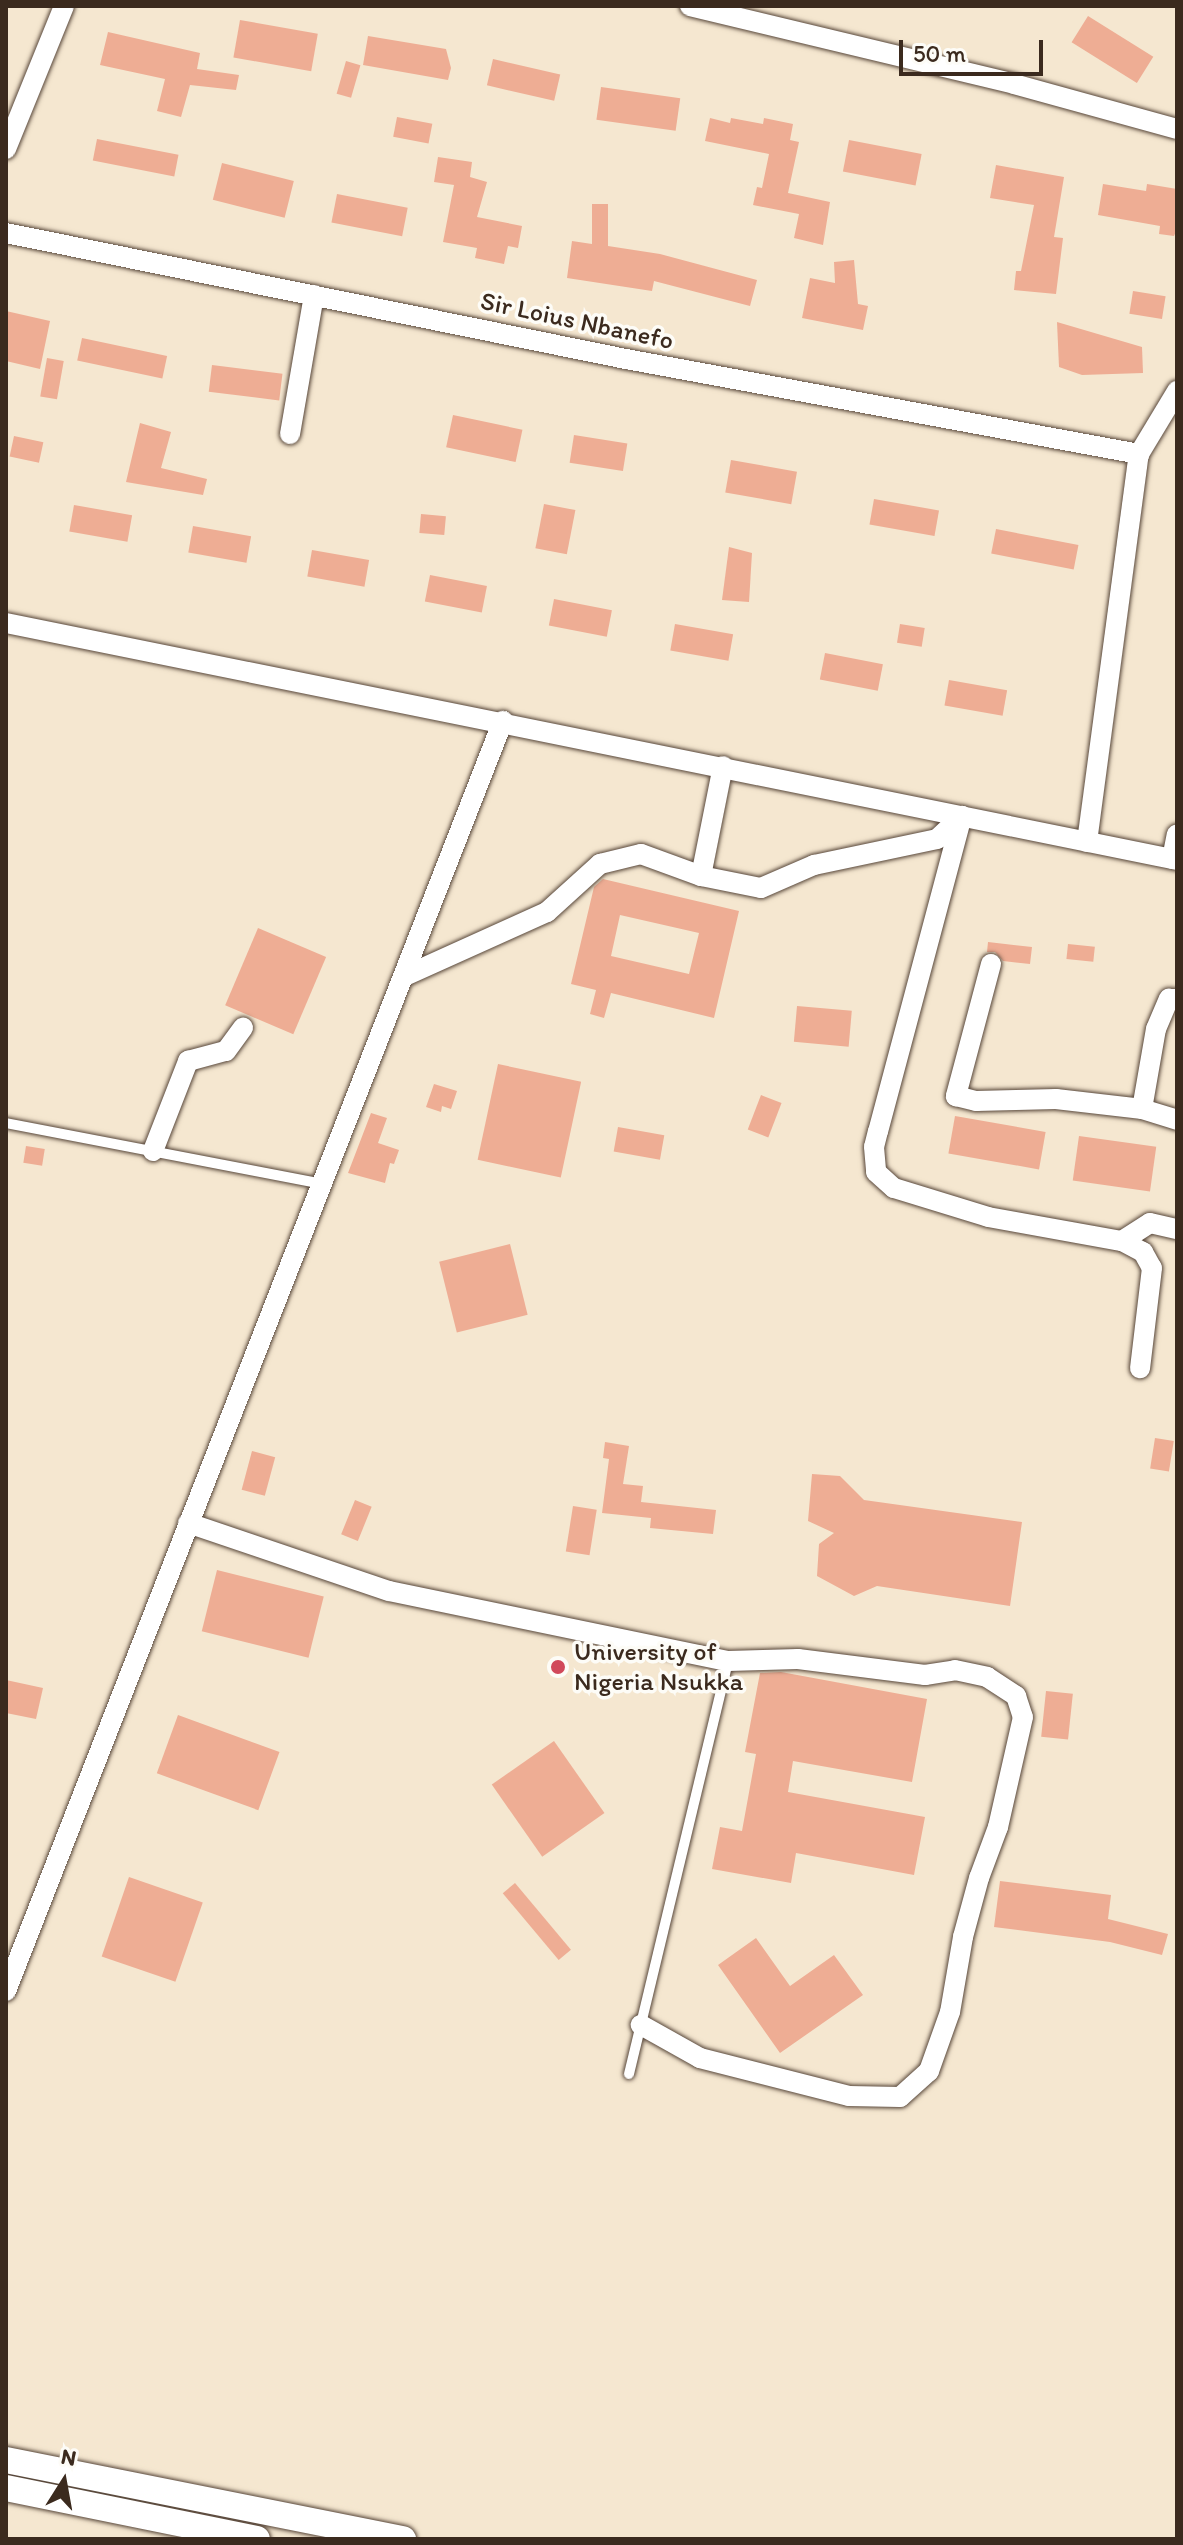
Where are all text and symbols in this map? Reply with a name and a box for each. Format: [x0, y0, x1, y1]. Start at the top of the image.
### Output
scale bar [903, 24, 1047, 74]
text: 50 m [913, 39, 966, 68]
street label: Sir Loius Nbanefo [478, 285, 676, 357]
place label: University of Nigeria Nsukka [574, 1636, 743, 1698]
marker: University of Nigeria Nsukka [549, 1658, 567, 1676]
north arrow [24, 2441, 104, 2521]
text: N [59, 2442, 79, 2472]

